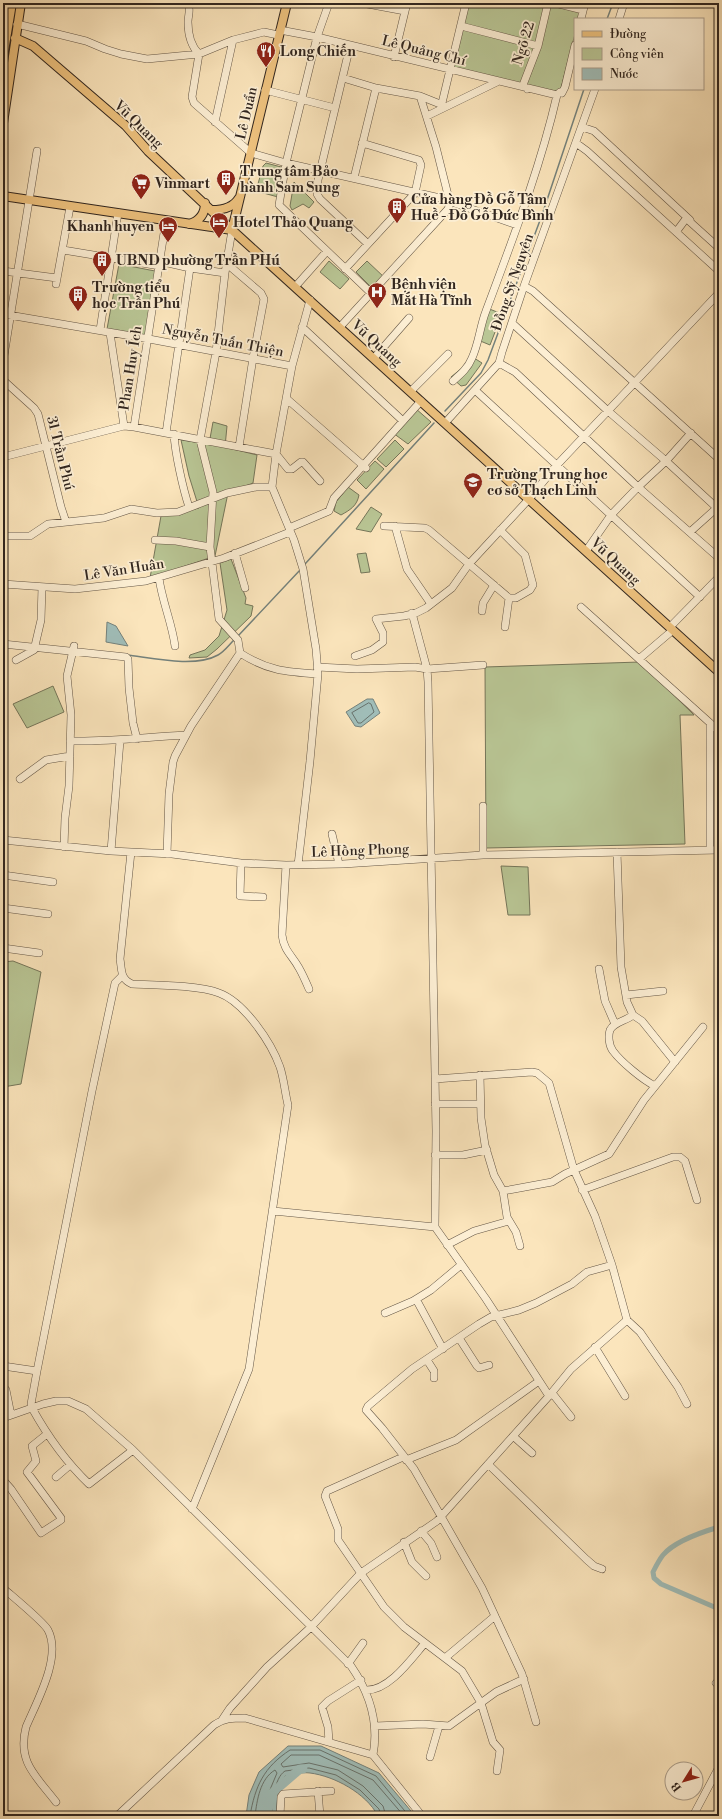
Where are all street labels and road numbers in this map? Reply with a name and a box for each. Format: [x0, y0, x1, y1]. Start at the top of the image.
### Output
street label: Ngõ 22 [509, 19, 539, 67]
street label: Lê Quảng Chí [380, 32, 469, 70]
street label: Lê Duẩn [232, 84, 262, 141]
street label: Vũ Quang [109, 96, 167, 153]
street label: Đồng Sỹ Nguyên [488, 230, 538, 334]
street label: Vũ Quang [347, 316, 406, 372]
street label: Nguyễn Tuấn Thiện [160, 320, 286, 362]
street label: Phan Huy Ích [113, 323, 147, 412]
street label: 31 Trần Phú [42, 414, 78, 492]
street label: Vũ Quang [586, 533, 645, 590]
street label: Lê Văn Huân [83, 555, 166, 585]
street label: Lê Hồng Phong [311, 840, 410, 862]

